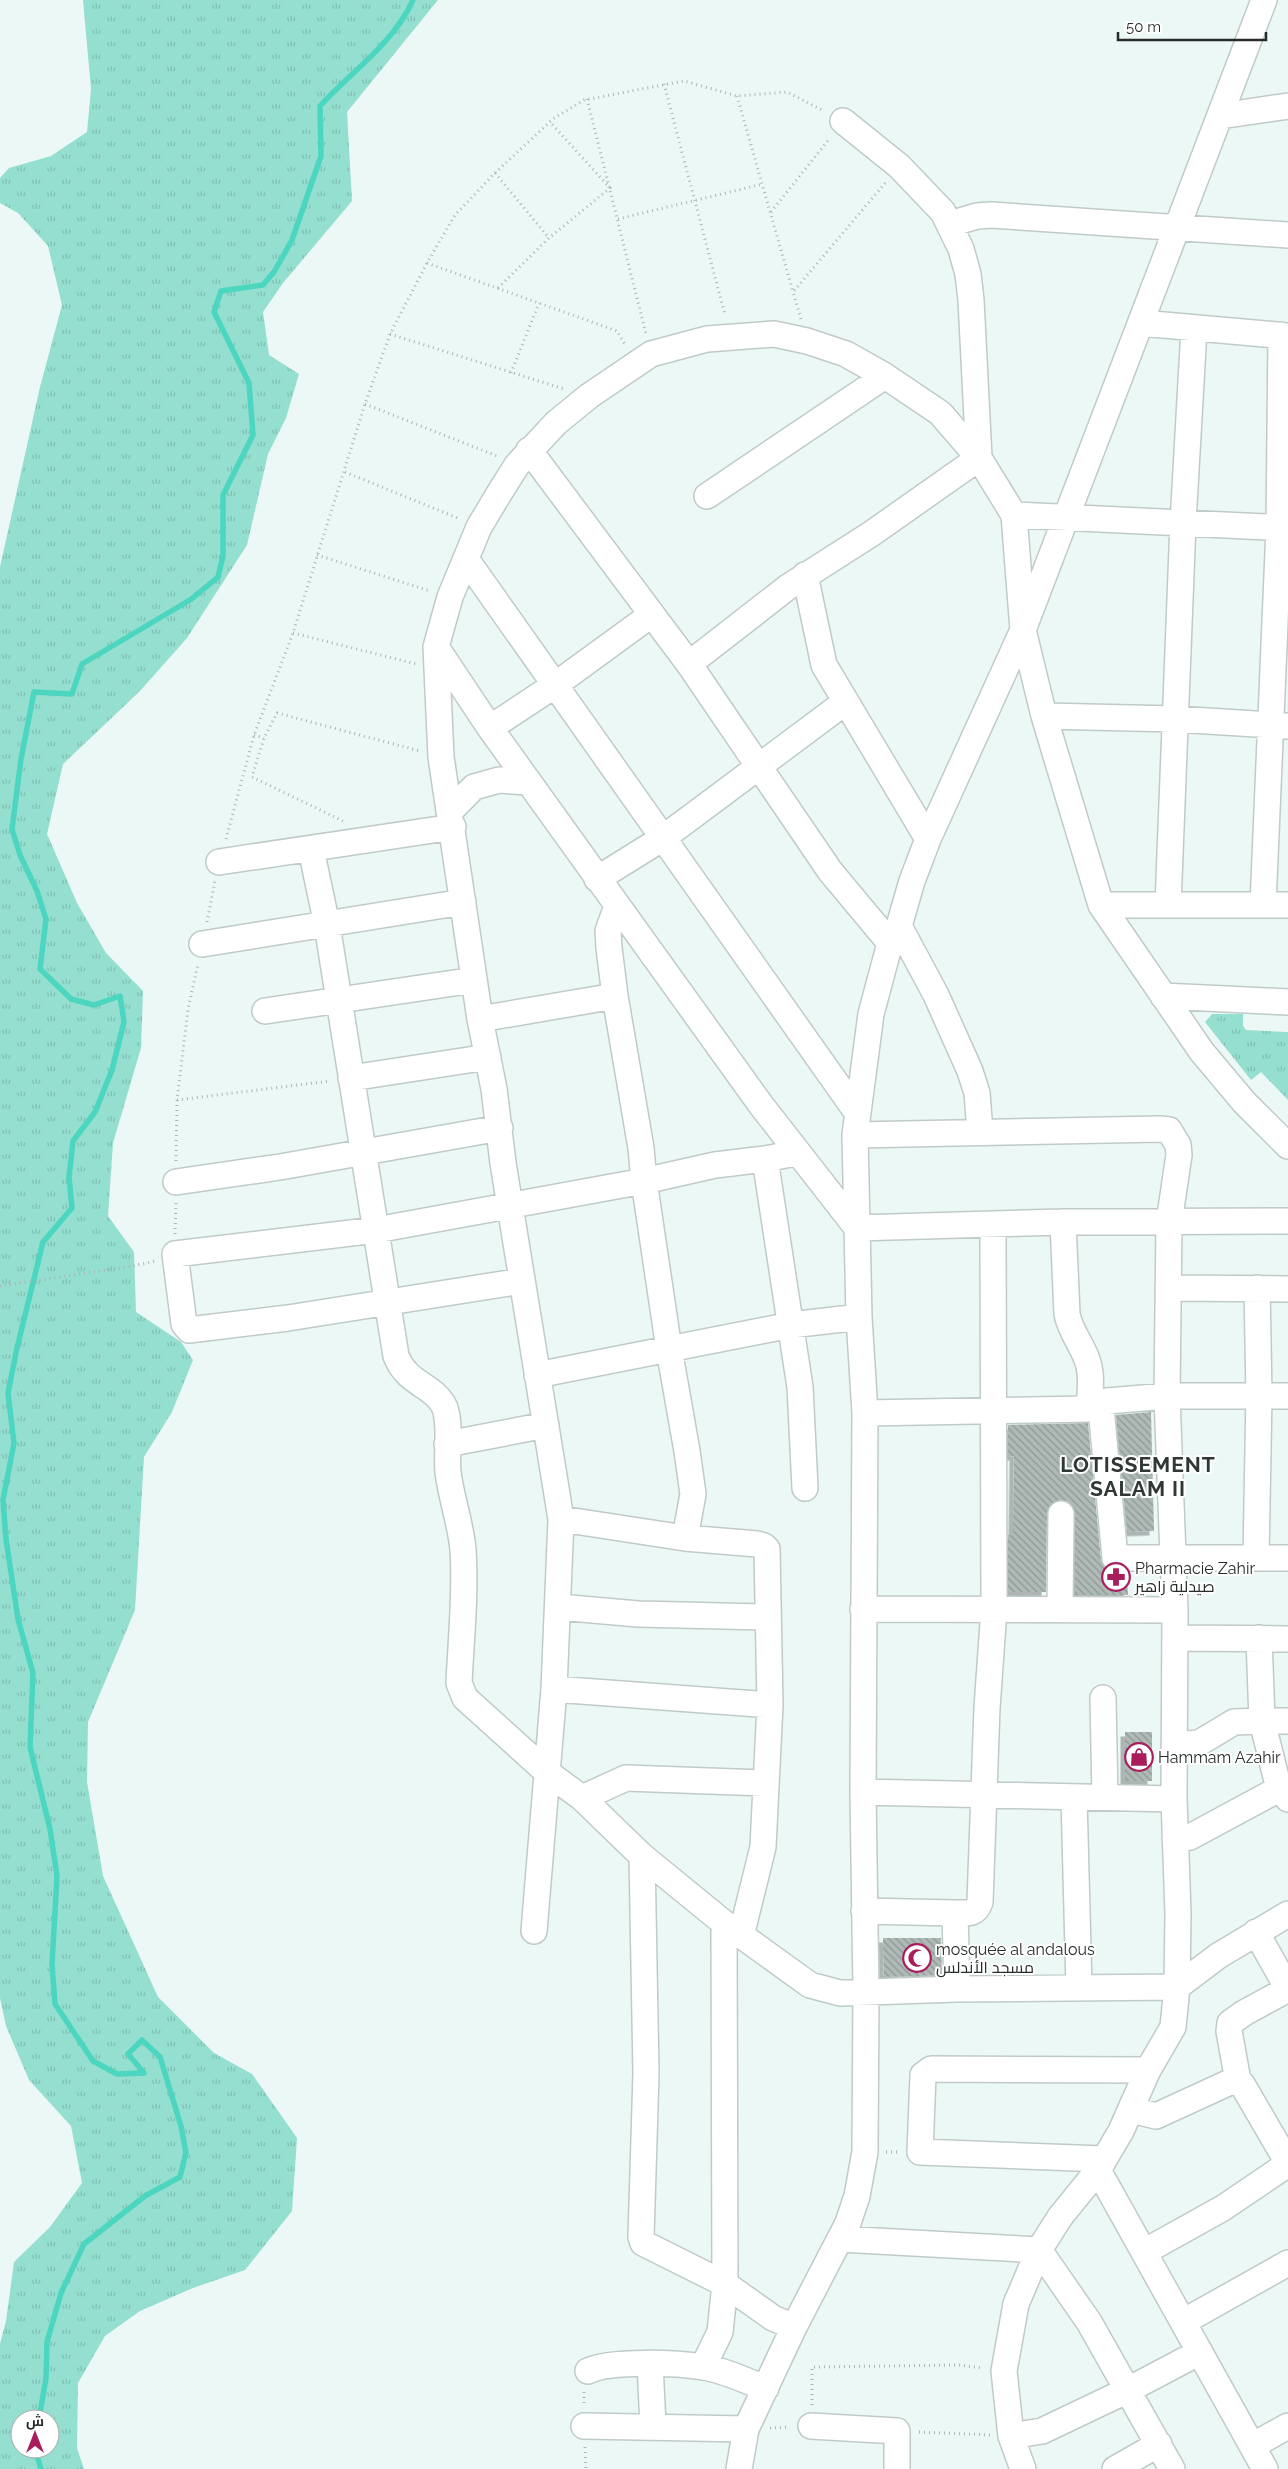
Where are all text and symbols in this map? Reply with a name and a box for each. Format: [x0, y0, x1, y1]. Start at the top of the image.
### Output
scale bar [1118, 10, 1266, 42]
text: 50 m [1126, 18, 1161, 36]
district label: LOTISSEMENT SALAM II [1060, 1452, 1216, 1501]
place label: Pharmacie Zahir صيدلية زاهير [1134, 1559, 1255, 1596]
pharmacy icon: Pharmacie Zahir صيدلية زاهير [1101, 1562, 1131, 1592]
shop icon: Hammam Azahir [1124, 1742, 1154, 1772]
place label: Hammam Azahir [1158, 1748, 1281, 1767]
place label: mosquée al andalous مسجد الأندلس [936, 1940, 1095, 1978]
mosque icon: mosquée al andalous مسجد الأندلس [902, 1943, 932, 1973]
north arrow [10, 2409, 60, 2459]
text: ش [26, 2413, 44, 2430]

